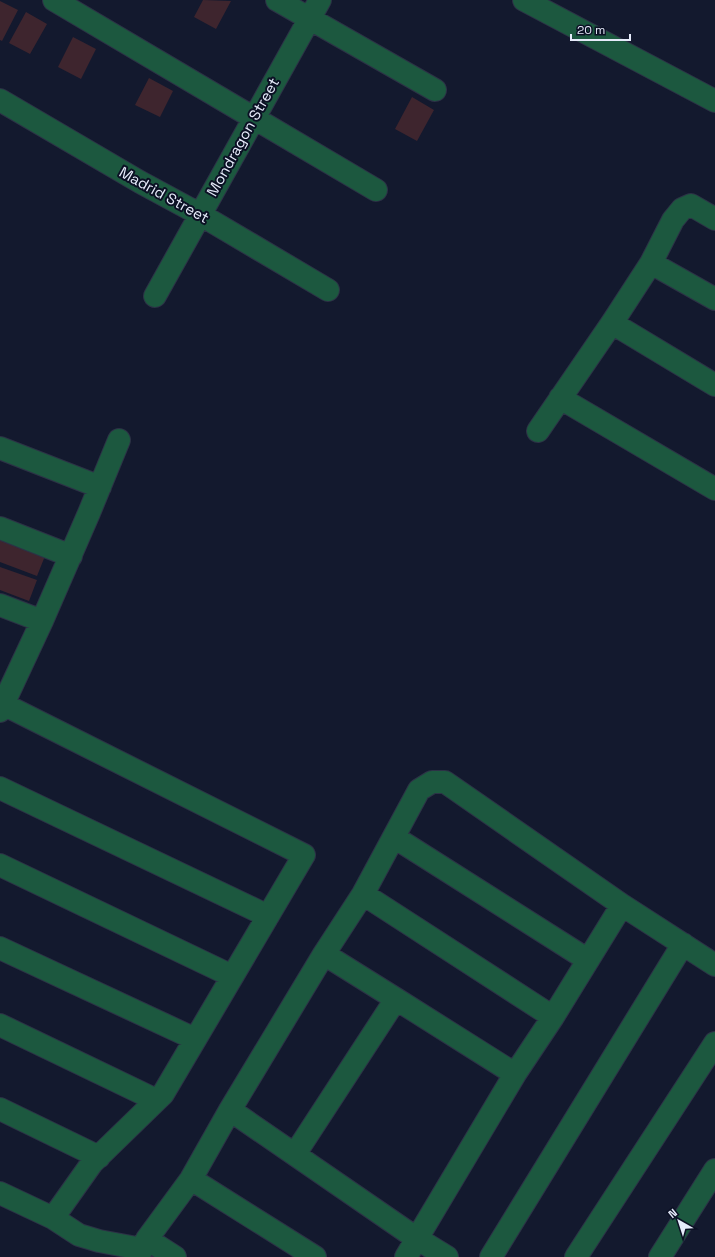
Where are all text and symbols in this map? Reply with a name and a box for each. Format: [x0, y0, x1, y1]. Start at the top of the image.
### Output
scale bar [571, 16, 630, 42]
text: 20 m [577, 22, 605, 38]
street label: Mondragon Street [202, 74, 283, 199]
street label: Madrid Street [116, 162, 213, 227]
north arrow [659, 1201, 699, 1241]
text: N [665, 1205, 680, 1221]

